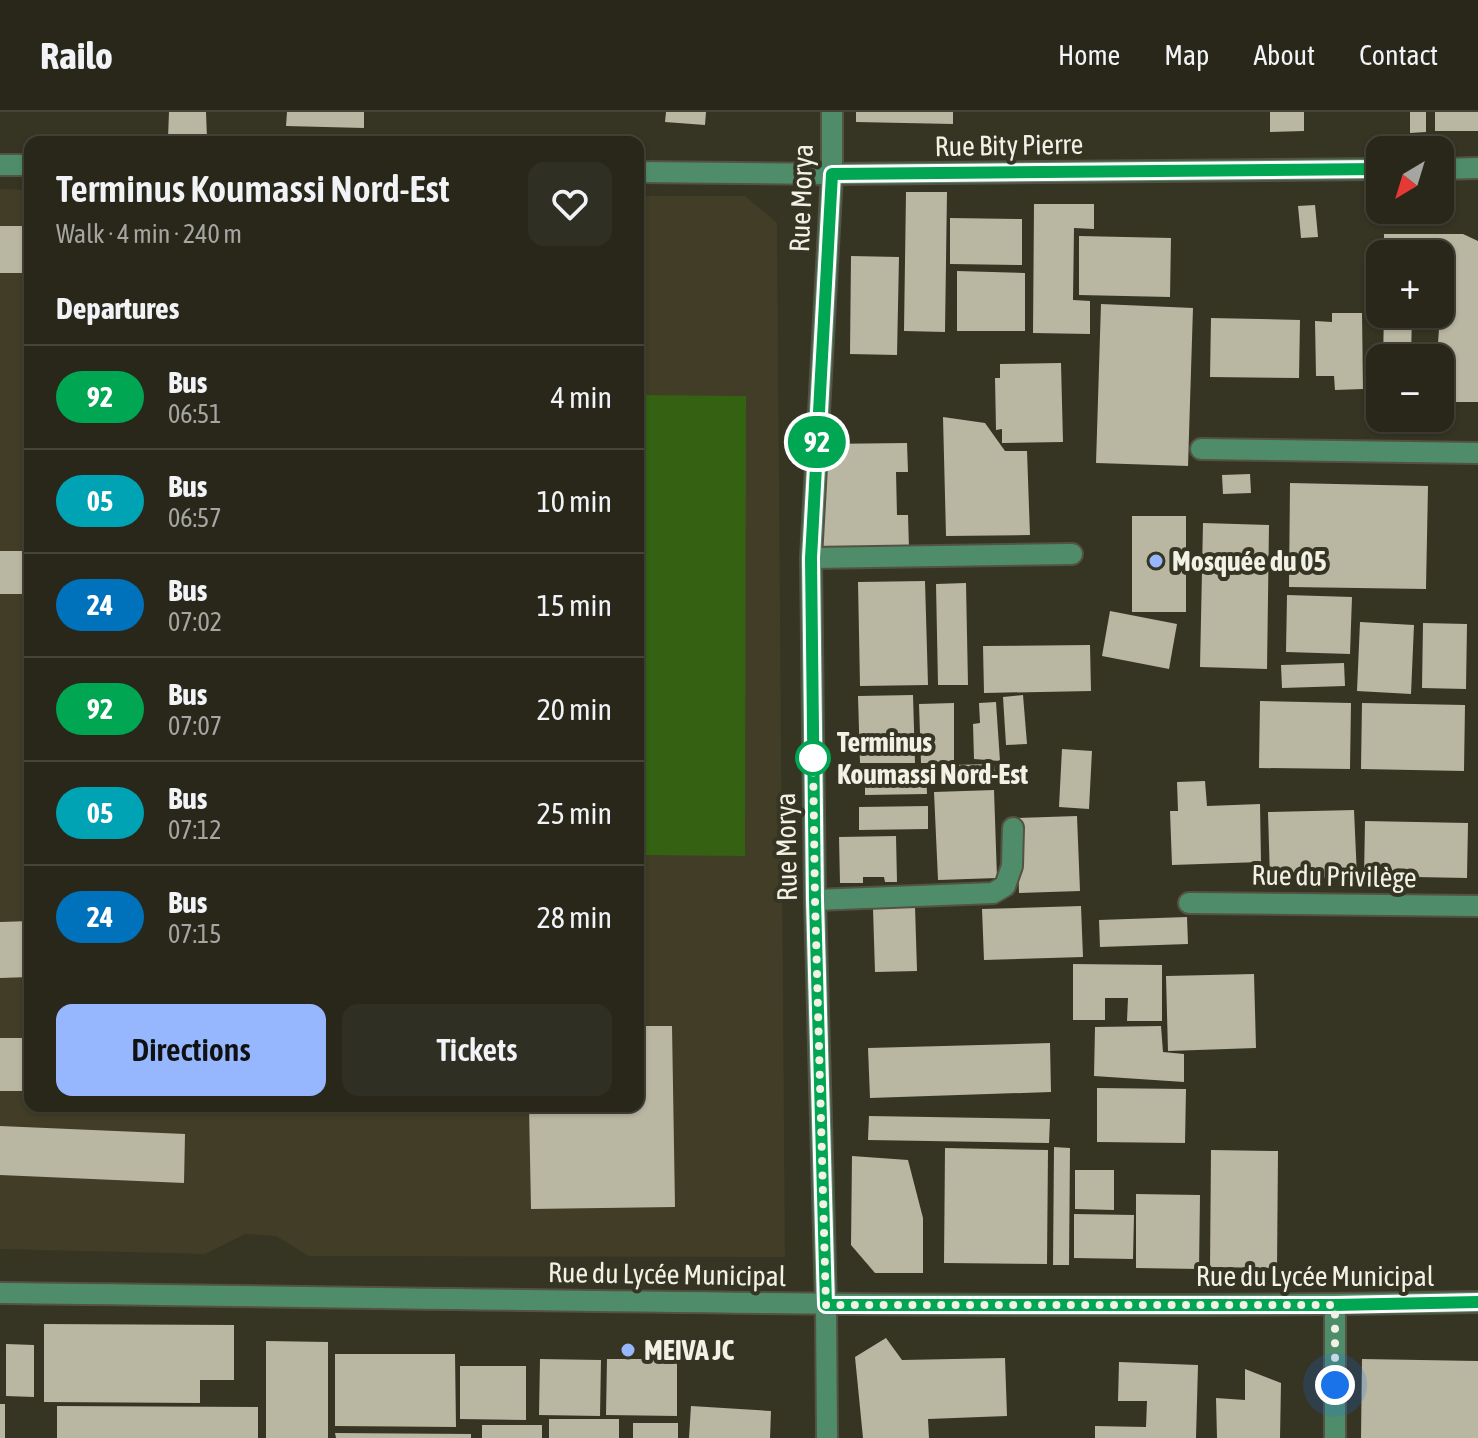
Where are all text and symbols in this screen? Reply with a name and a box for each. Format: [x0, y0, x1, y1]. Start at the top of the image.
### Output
text: Railo [40, 34, 113, 77]
text: Home [1058, 39, 1120, 71]
text: Map [1164, 39, 1209, 71]
text: About [1253, 39, 1315, 71]
text: Contact [1359, 39, 1438, 71]
street label: Rue Bity Pierre [934, 128, 1084, 162]
north arrow [1366, 136, 1454, 224]
map controls [1366, 136, 1454, 432]
street label: Rue Morya [783, 143, 819, 253]
button: heart [528, 162, 612, 246]
text: Terminus Koumassi Nord-Est [56, 167, 450, 210]
text: Walk · 4 min · 240 m [56, 219, 242, 249]
button: + [1366, 240, 1454, 328]
text: Departures [56, 291, 179, 325]
button: − [1366, 344, 1454, 432]
text: Bus [168, 365, 207, 399]
text: 4 min [551, 380, 612, 414]
text: 92 [87, 381, 113, 413]
text: 06:51 [168, 399, 222, 429]
line badge: 92 [781, 416, 853, 468]
text: 92 [804, 426, 830, 458]
text: Bus [168, 469, 207, 503]
text: 10 min [537, 484, 612, 518]
text: 05 [87, 485, 113, 517]
text: 06:57 [168, 503, 222, 533]
place label: Mosquée du 05 [1172, 545, 1327, 577]
marker: Mosquée du 05 [1147, 552, 1165, 570]
text: Bus [168, 573, 207, 607]
text: 15 min [537, 588, 612, 622]
text: 24 [87, 589, 113, 621]
text: 07:02 [168, 607, 222, 637]
text: Bus [168, 677, 207, 711]
text: 20 min [537, 692, 612, 726]
text: 92 [87, 693, 113, 725]
text: 07:07 [168, 711, 222, 741]
place label: Terminus Koumassi Nord-Est [837, 726, 1028, 790]
marker: Terminus Koumassi Nord-Est [796, 741, 830, 775]
text: Bus [168, 781, 207, 815]
street label: Rue Morya [769, 792, 803, 902]
text: 25 min [537, 796, 612, 830]
text: 05 [87, 797, 113, 829]
text: 07:12 [168, 815, 222, 845]
street label: Rue du Privilège [1251, 859, 1417, 893]
text: Bus [168, 885, 207, 919]
text: 28 min [537, 900, 612, 934]
text: 24 [87, 901, 113, 933]
text: 07:15 [168, 919, 222, 949]
button: Directions [56, 1004, 326, 1096]
button: Tickets [342, 1004, 612, 1096]
street label: Rue du Lycée Municipal [548, 1256, 787, 1292]
street label: Rue du Lycée Municipal [1196, 1260, 1435, 1292]
place label: MEIVA JC [644, 1334, 735, 1366]
marker: MEIVA JC [619, 1341, 637, 1359]
your location [1315, 1365, 1355, 1405]

